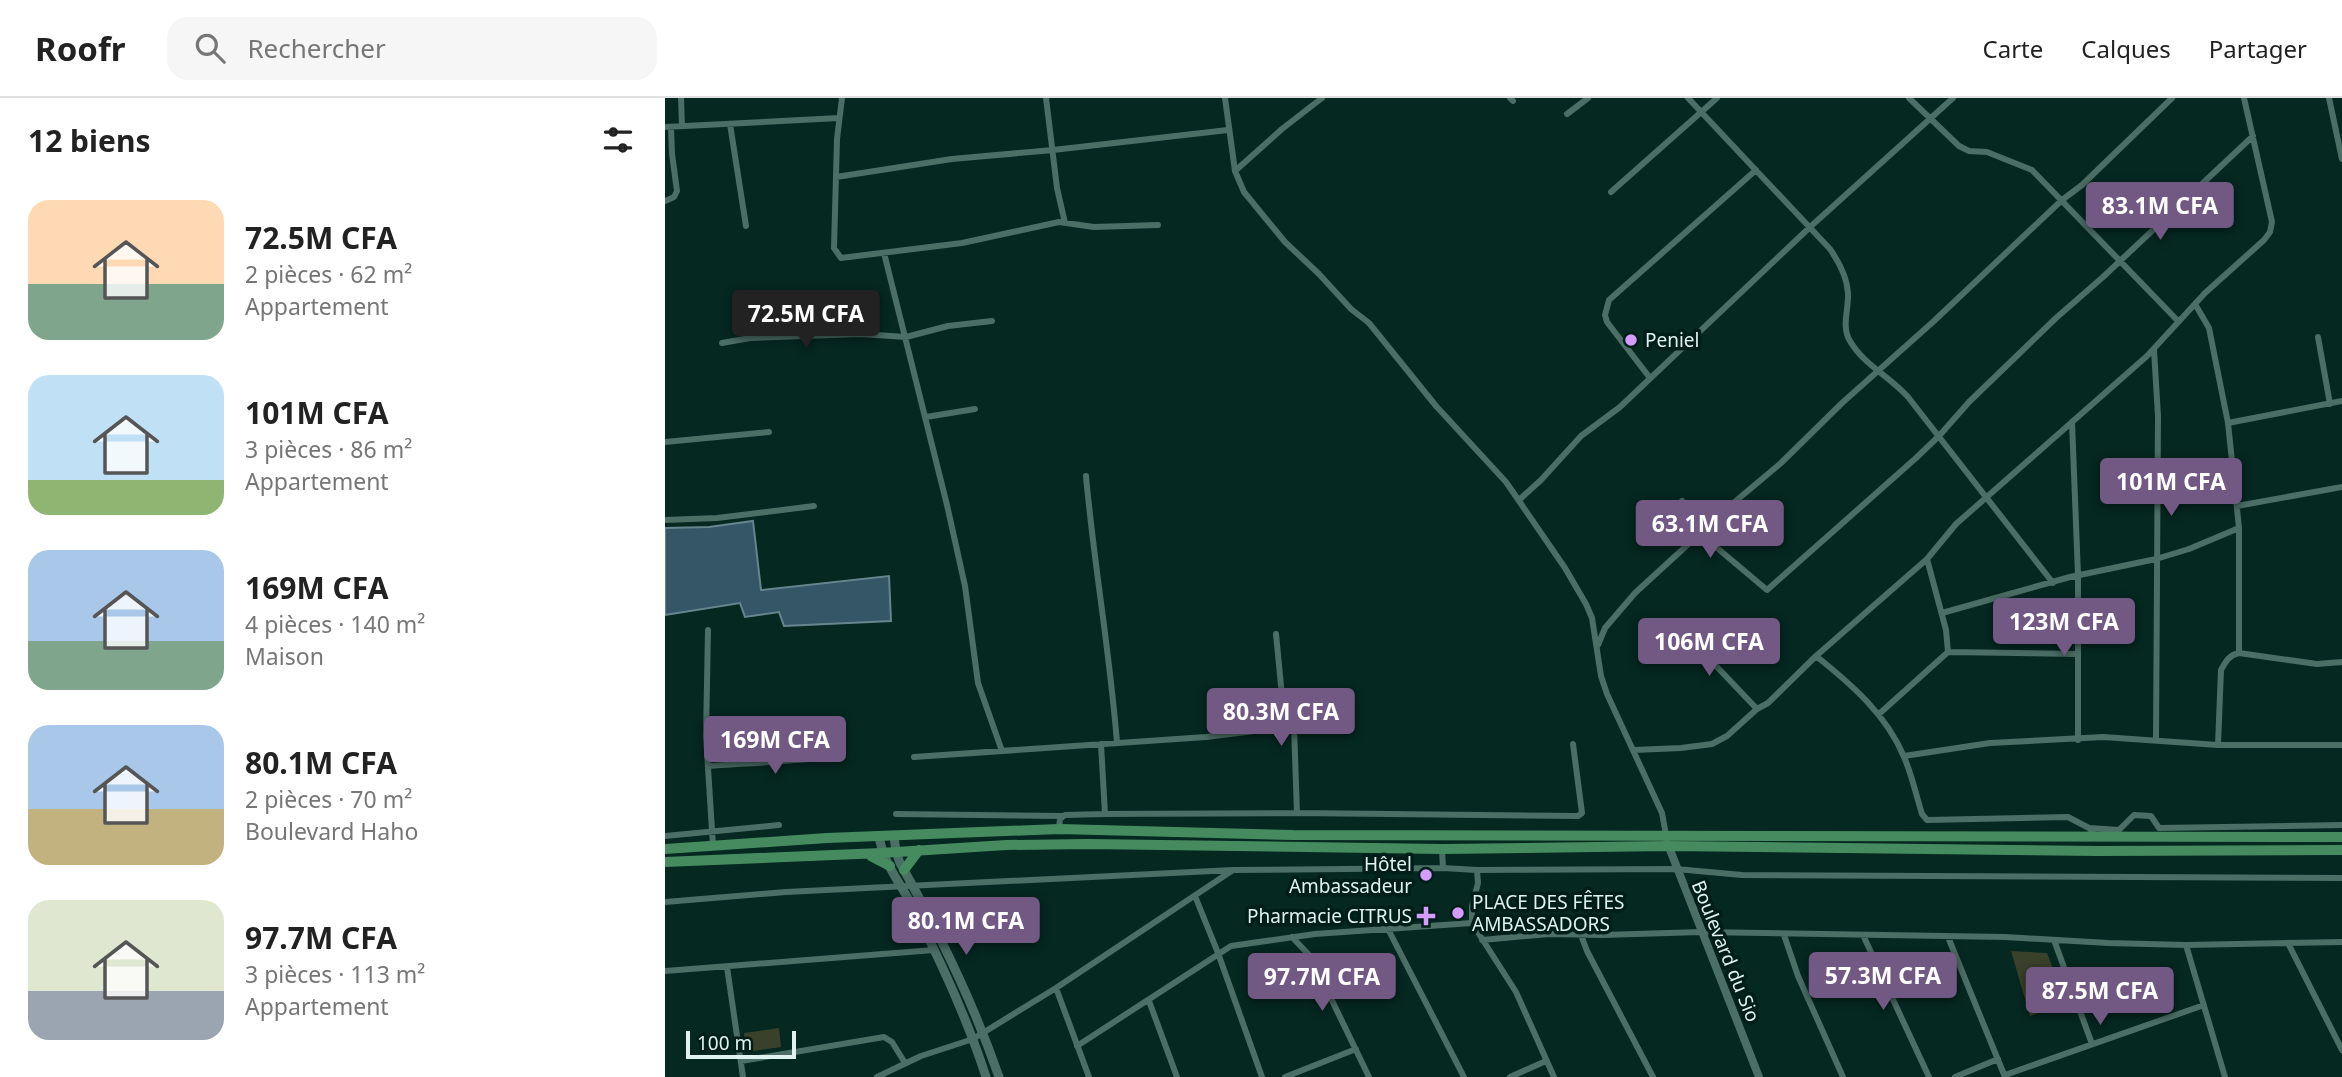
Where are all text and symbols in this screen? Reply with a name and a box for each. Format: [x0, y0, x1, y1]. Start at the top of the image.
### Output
search box [167, 17, 657, 80]
text: Roofr [35, 26, 125, 71]
icon: search [191, 29, 229, 67]
text: Rechercher [247, 30, 386, 66]
text: Carte [1983, 32, 2043, 65]
text: Calques [2081, 32, 2171, 65]
text: Partager [2209, 32, 2307, 65]
text: 12 biens [28, 120, 151, 161]
icon: filters [599, 121, 637, 159]
pin: 83.1M CFA [2080, 183, 2240, 242]
text: 83.1M CFA [2102, 189, 2218, 221]
text: 72.5M CFA [245, 217, 397, 258]
icon: home [84, 228, 168, 312]
text: 2 pièces · 62 m² [245, 258, 412, 290]
text: Appartement [245, 290, 389, 322]
pin: 72.5M CFA [726, 290, 886, 350]
text: 72.5M CFA [748, 297, 864, 329]
place label: Peniel [1645, 327, 1699, 353]
marker: Peniel [1623, 332, 1639, 348]
text: 101M CFA [245, 392, 388, 433]
icon: home [84, 403, 168, 487]
text: 3 pièces · 86 m² [245, 433, 412, 465]
pin: 101M CFA [2099, 458, 2243, 518]
text: Appartement [245, 465, 389, 497]
text: 101M CFA [2116, 465, 2226, 497]
pin: 63.1M CFA [1630, 500, 1790, 560]
text: 63.1M CFA [1652, 507, 1768, 539]
text: 169M CFA [245, 567, 388, 608]
icon: home [84, 578, 168, 662]
pin: 123M CFA [1992, 598, 2136, 658]
text: 123M CFA [2009, 605, 2119, 637]
text: 4 pièces · 140 m² [245, 608, 425, 640]
pin: 106M CFA [1637, 618, 1781, 678]
text: 106M CFA [1654, 625, 1764, 657]
text: Maison [245, 640, 324, 672]
pin: 80.3M CFA [1201, 688, 1361, 748]
text: 80.3M CFA [1223, 695, 1339, 727]
pin: 169M CFA [703, 716, 847, 776]
text: 169M CFA [720, 723, 830, 755]
text: 80.1M CFA [245, 742, 397, 783]
icon: home [84, 753, 168, 837]
text: 2 pièces · 70 m² [245, 783, 412, 815]
text: Boulevard Haho [245, 815, 418, 847]
place label: Hôtel Ambassadeur [1289, 851, 1412, 899]
marker: Hôtel Ambassadeur [1418, 867, 1434, 883]
street label: Boulevard du Sio [1686, 876, 1766, 1026]
place label: PLACE DES FÊTES AMBASSADORS [1472, 889, 1625, 937]
pin: 80.1M CFA [886, 898, 1046, 957]
place label: Pharmacie CITRUS [1247, 903, 1412, 929]
text: 80.1M CFA [908, 904, 1024, 936]
marker: PLACE DES FÊTES AMBASSADORS [1450, 905, 1466, 921]
marker: Pharmacie CITRUS [1418, 908, 1434, 924]
text: 97.7M CFA [245, 917, 397, 958]
icon: home [84, 928, 168, 1012]
pin: 57.3M CFA [1803, 953, 1963, 1012]
pin: 97.7M CFA [1242, 954, 1402, 1013]
text: 3 pièces · 113 m² [245, 958, 425, 990]
text: 57.3M CFA [1825, 959, 1941, 991]
text: 97.7M CFA [1264, 960, 1380, 992]
pin: 87.5M CFA [2020, 968, 2180, 1027]
text: 87.5M CFA [2042, 974, 2158, 1006]
text: Appartement [245, 990, 389, 1022]
scale bar [686, 1028, 796, 1060]
text: 100 m [697, 1030, 752, 1056]

